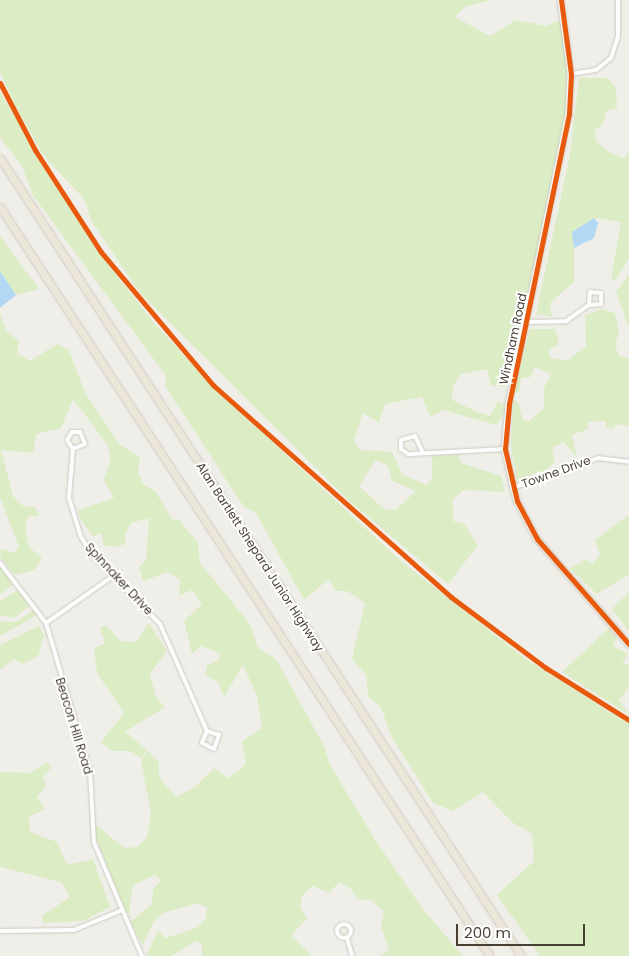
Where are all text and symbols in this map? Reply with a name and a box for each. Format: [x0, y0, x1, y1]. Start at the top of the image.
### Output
street label: Windham Road [496, 292, 530, 386]
street label: Towne Drive [520, 453, 592, 491]
street label: Alan Bartlett Shepard Junior Highway [193, 460, 327, 654]
street label: Spinnaker Drive [82, 540, 156, 618]
street label: Beacon Hill Road [52, 676, 96, 776]
scale bar [459, 914, 588, 946]
text: 200 m [464, 922, 511, 943]

